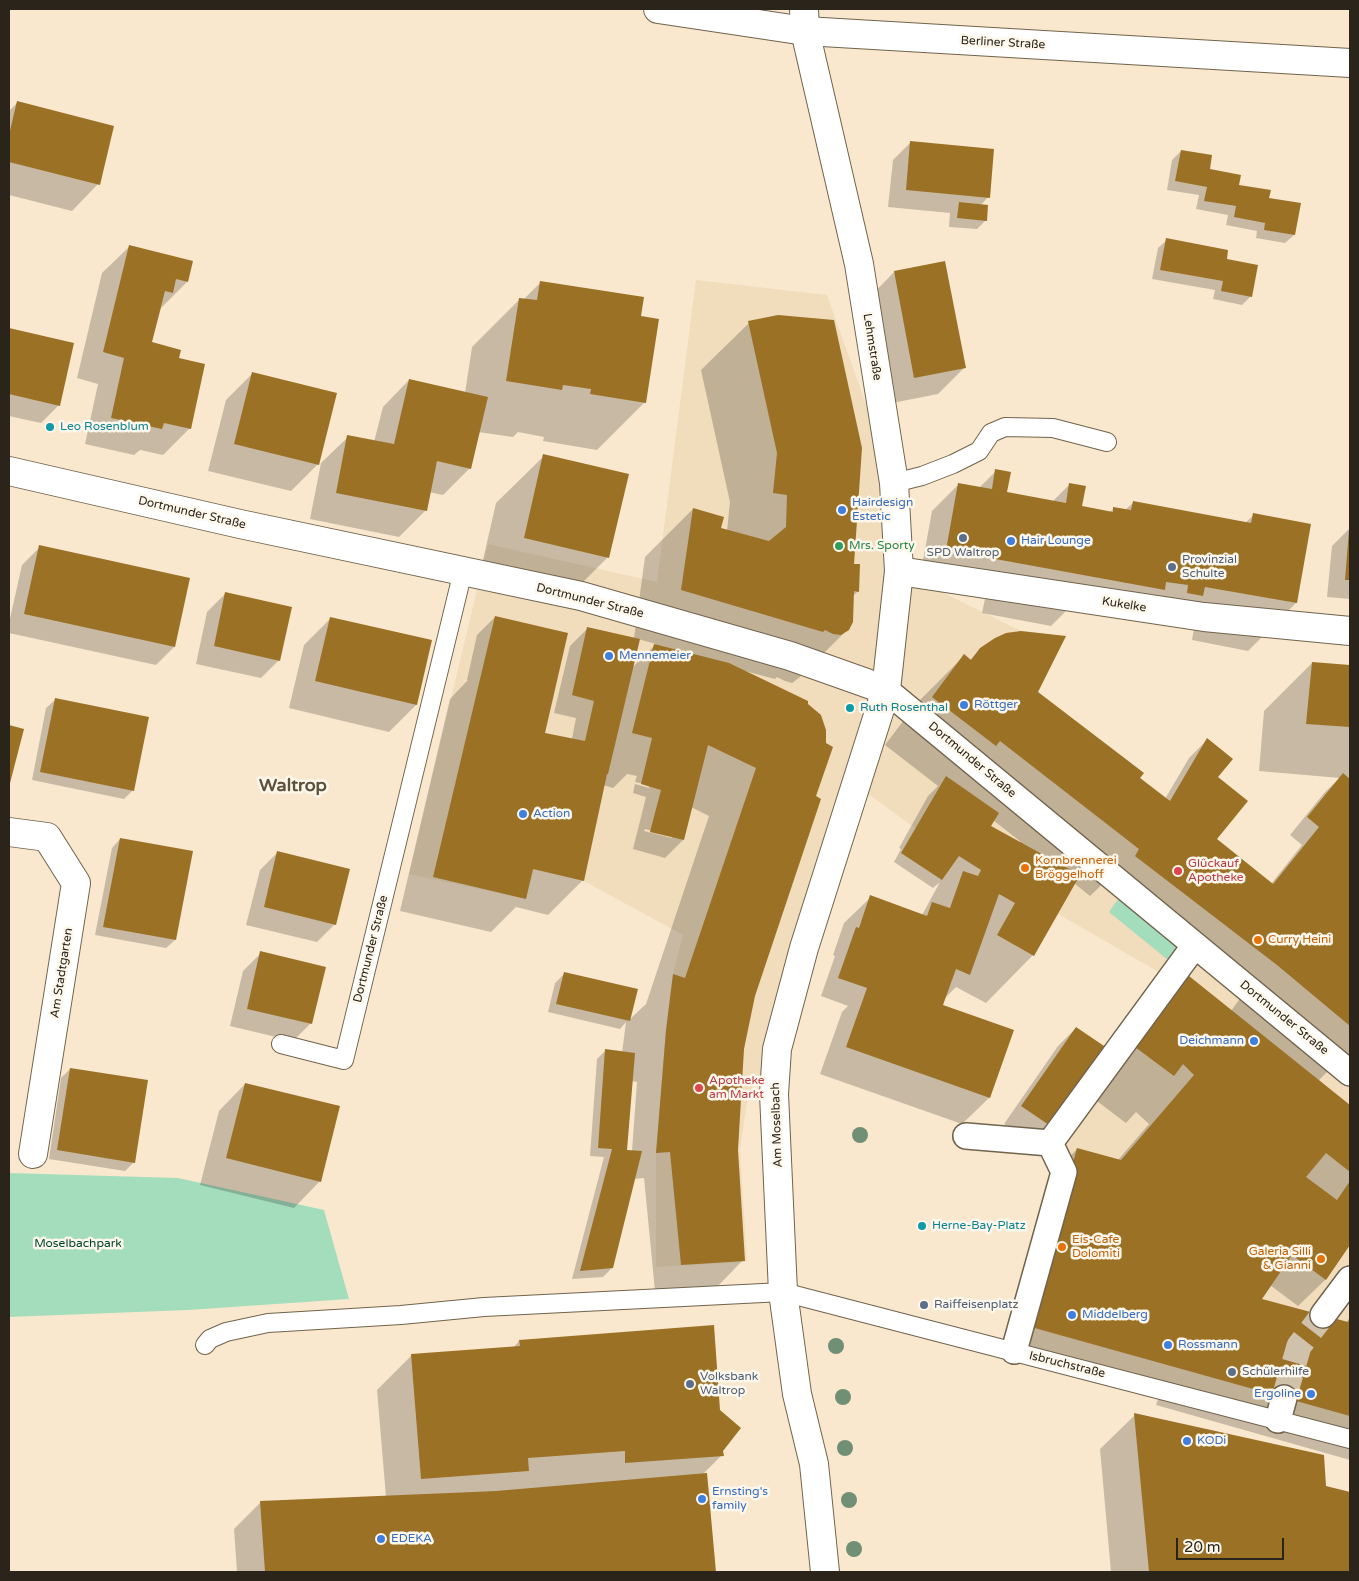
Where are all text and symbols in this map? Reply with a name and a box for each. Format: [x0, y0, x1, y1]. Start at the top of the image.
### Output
street label: Berliner Straße [960, 34, 1046, 52]
street label: Lehmstraße [860, 312, 884, 382]
place label: Leo Rosenblum [60, 420, 149, 434]
marker: Leo Rosenblum [44, 421, 56, 433]
street label: Dortmunder Straße [137, 494, 247, 532]
place label: Hairdesign Estetic [852, 496, 913, 524]
marker: Hairdesign Estetic [836, 504, 848, 516]
marker: SPD Waltrop [957, 532, 969, 544]
place label: Hair Lounge [1021, 534, 1091, 548]
marker: Hair Lounge [1005, 535, 1017, 547]
place label: Mrs. Sporty [849, 539, 915, 553]
marker: Mrs. Sporty [833, 540, 845, 552]
place label: SPD Waltrop [927, 546, 999, 560]
place label: Provinzial Schulte [1182, 553, 1237, 581]
marker: Provinzial Schulte [1166, 561, 1178, 573]
street label: Dortmunder Straße [535, 581, 645, 621]
street label: Kukelke [1101, 594, 1147, 616]
place label: Mennemeier [619, 649, 691, 663]
marker: Mennemeier [603, 650, 615, 662]
place label: Röttger [974, 698, 1018, 712]
marker: Röttger [958, 699, 970, 711]
place label: Ruth Rosenthal [860, 701, 948, 715]
marker: Ruth Rosenthal [844, 702, 856, 714]
street label: Dortmunder Straße [925, 719, 1019, 801]
district label: Waltrop [259, 775, 327, 797]
place label: Action [533, 807, 570, 821]
marker: Action [517, 808, 529, 820]
place label: Kornbrennerei Bröggelhoff [1035, 854, 1117, 882]
place label: Glückauf Apotheke [1188, 857, 1244, 885]
marker: Kornbrennerei Bröggelhoff [1019, 862, 1031, 874]
marker: Glückauf Apotheke [1172, 865, 1184, 877]
street label: Dortmunder Straße [351, 894, 391, 1004]
street label: Am Stadtgarten [48, 927, 76, 1019]
place label: Curry Heini [1268, 933, 1331, 947]
marker: Curry Heini [1252, 934, 1264, 946]
street label: Dortmunder Straße [1237, 978, 1331, 1058]
place label: Deichmann [1179, 1034, 1244, 1048]
marker: Deichmann [1248, 1035, 1260, 1047]
place label: Apotheke am Markt [709, 1074, 765, 1102]
marker: Apotheke am Markt [693, 1082, 705, 1094]
street label: Am Moselbach [768, 1082, 786, 1168]
place label: Herne-Bay-Platz [932, 1219, 1026, 1233]
marker: Herne-Bay-Platz [916, 1220, 928, 1232]
place label: Eis-Cafe Dolomiti [1072, 1233, 1120, 1261]
park label: Moselbachpark [34, 1237, 122, 1251]
marker: Eis-Cafe Dolomiti [1056, 1241, 1068, 1253]
place label: Galeria Silli & Gianni [1249, 1245, 1311, 1273]
marker: Galeria Silli & Gianni [1315, 1253, 1327, 1265]
place label: Raiffeisenplatz [934, 1298, 1019, 1312]
marker: Raiffeisenplatz [918, 1299, 930, 1311]
place label: Middelberg [1082, 1308, 1148, 1322]
marker: Middelberg [1066, 1309, 1078, 1321]
place label: Rossmann [1178, 1338, 1238, 1352]
marker: Rossmann [1162, 1339, 1174, 1351]
street label: Isbruchstraße [1027, 1349, 1107, 1381]
place label: Schülerhilfe [1242, 1365, 1309, 1379]
marker: Schülerhilfe [1226, 1366, 1238, 1378]
place label: Volksbank Waltrop [700, 1370, 758, 1398]
marker: Volksbank Waltrop [684, 1378, 696, 1390]
place label: Ergoline [1254, 1387, 1301, 1401]
marker: Ergoline [1305, 1388, 1317, 1400]
place label: KODi [1197, 1434, 1226, 1448]
marker: KODi [1181, 1435, 1193, 1447]
place label: Ernsting's family [712, 1485, 768, 1513]
marker: Ernsting's family [696, 1493, 708, 1505]
scale bar [1179, 1528, 1286, 1560]
place label: EDEKA [391, 1532, 432, 1546]
marker: EDEKA [375, 1533, 387, 1545]
text: 20 m [1184, 1538, 1221, 1556]

